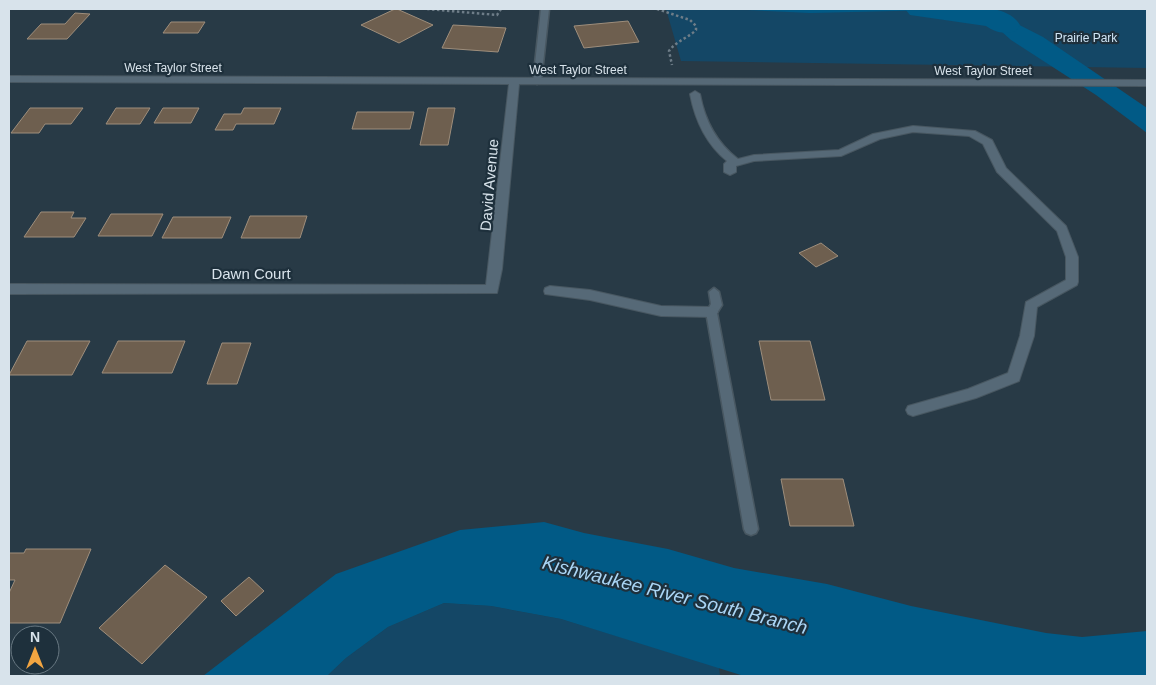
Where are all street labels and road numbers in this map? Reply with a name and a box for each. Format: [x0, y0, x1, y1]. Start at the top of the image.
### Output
street label: West Taylor Street [124, 61, 222, 75]
street label: West Taylor Street [529, 63, 627, 77]
street label: West Taylor Street [934, 64, 1032, 78]
street label: David Avenue [477, 138, 501, 232]
street label: Dawn Court [211, 265, 291, 282]

